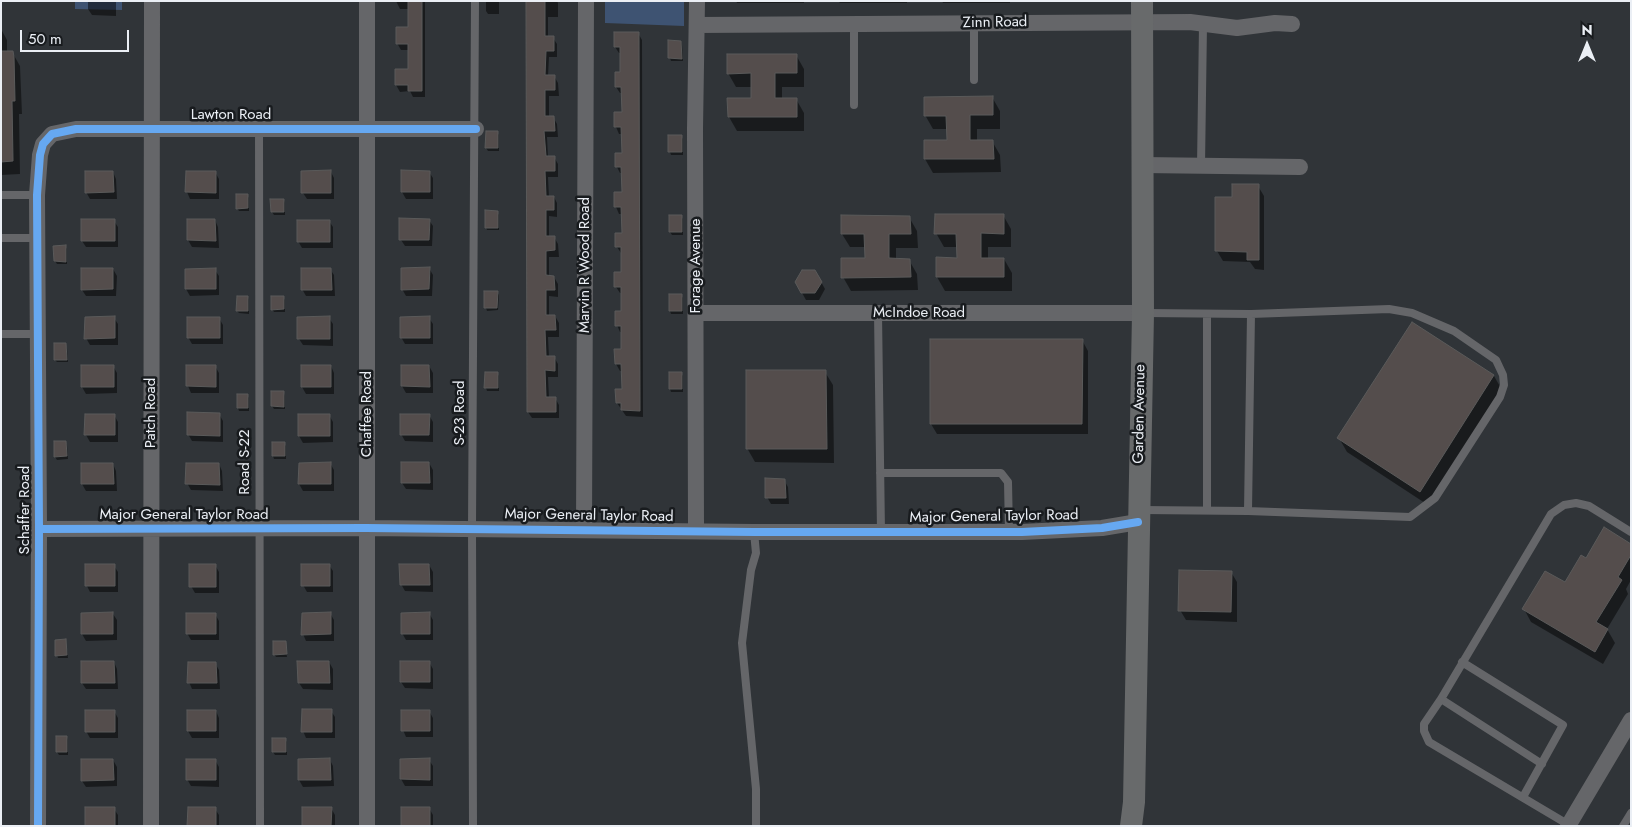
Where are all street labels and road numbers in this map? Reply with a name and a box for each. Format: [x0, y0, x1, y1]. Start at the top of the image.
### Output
street label: Zinn Road [963, 13, 1027, 33]
street label: Lawton Road [191, 106, 271, 124]
street label: Marvin R Wood Road [576, 197, 594, 333]
street label: Forage Avenue [687, 218, 705, 314]
street label: McIndoe Road [873, 304, 965, 322]
street label: Garden Avenue [1130, 364, 1150, 464]
street label: Chaffee Road [358, 371, 376, 457]
street label: Patch Road [142, 378, 160, 448]
street label: S-23 Road [451, 381, 469, 445]
street label: Road S-22 [236, 429, 254, 495]
street label: Schaffer Road [16, 466, 34, 554]
street label: Major General Taylor Road [99, 506, 269, 524]
street label: Major General Taylor Road [504, 506, 674, 526]
street label: Major General Taylor Road [909, 507, 1079, 527]

